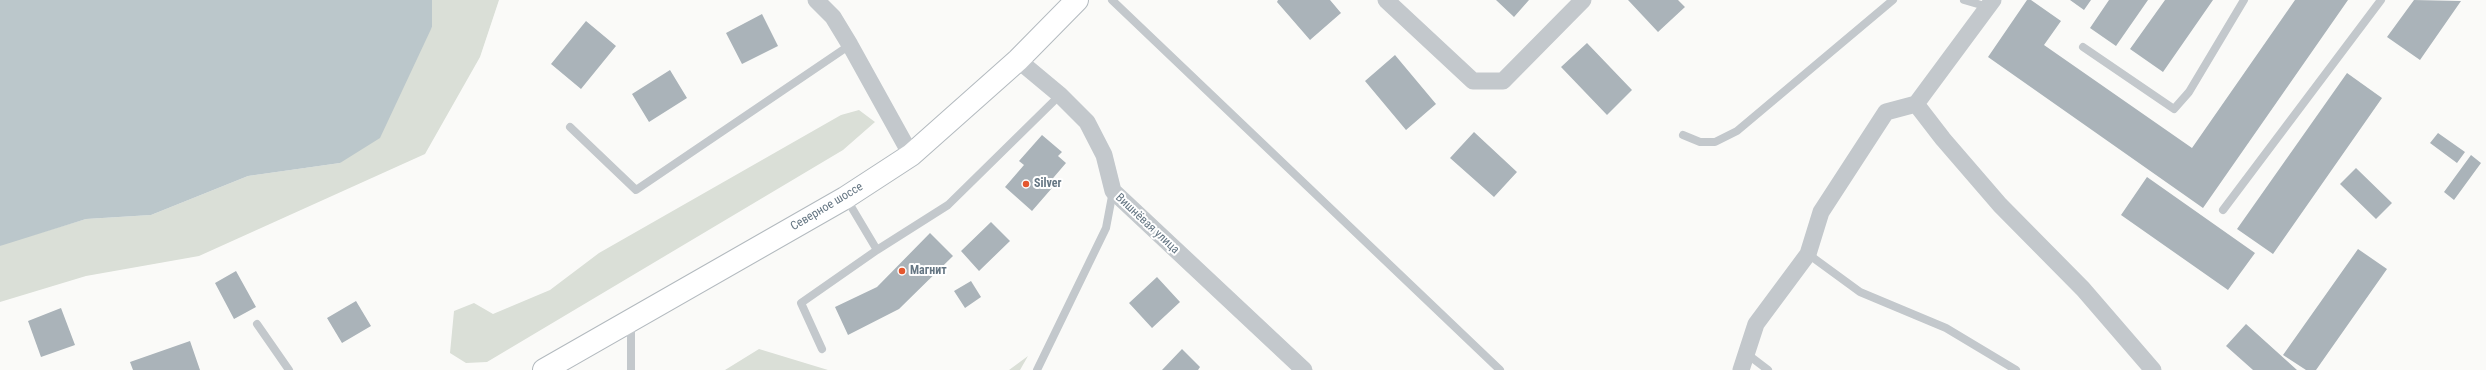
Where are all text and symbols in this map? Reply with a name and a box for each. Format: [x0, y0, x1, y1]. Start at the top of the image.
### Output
place label: Silver [1034, 177, 1062, 191]
marker: Silver [1021, 179, 1031, 189]
street label: Северное шоссе [788, 180, 866, 234]
street label: Вишнёвая улица [1112, 191, 1182, 257]
place label: Магнит [910, 264, 947, 278]
marker: Магнит [897, 266, 907, 276]

